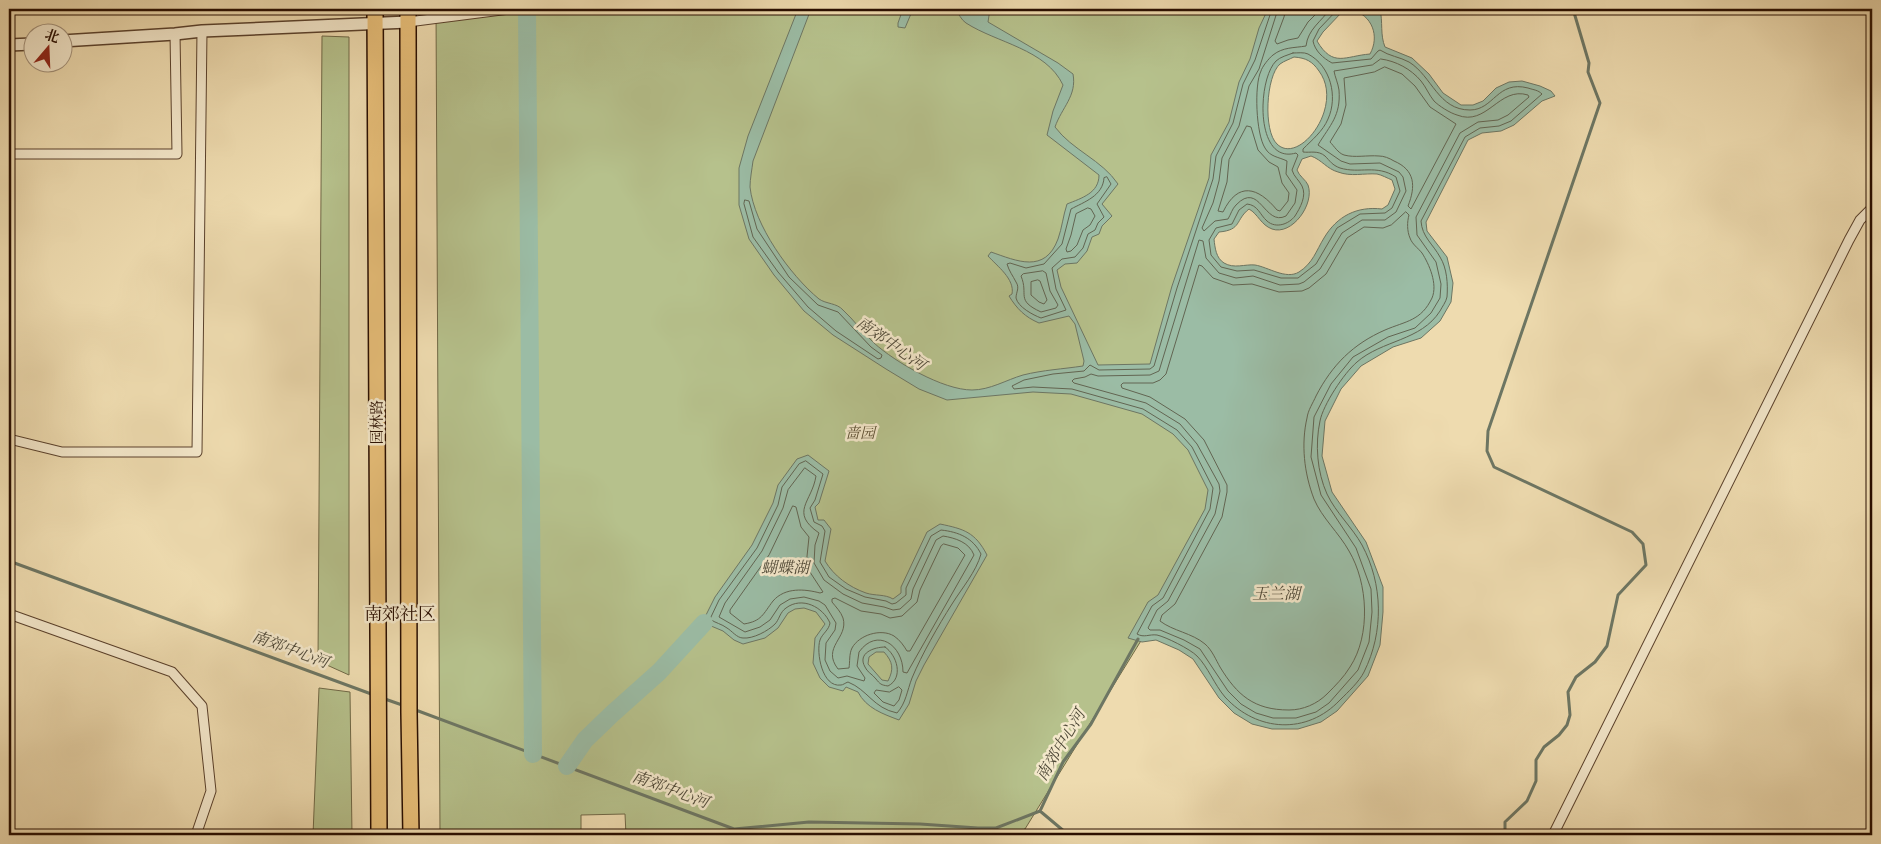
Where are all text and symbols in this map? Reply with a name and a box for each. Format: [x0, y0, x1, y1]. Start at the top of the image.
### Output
north arrow [22, 22, 72, 72]
text: 北 [42, 26, 61, 49]
water label: 南郊中心河 [851, 313, 932, 379]
street label: 园林路 [368, 399, 389, 445]
park label: 啬园 [845, 424, 877, 445]
water label: 蝴蝶湖 [761, 558, 812, 581]
water label: 玉兰湖 [1252, 584, 1303, 607]
district label: 南郊社区 [364, 603, 436, 629]
water label: 南郊中心河 [248, 627, 334, 677]
water label: 南郊中心河 [1032, 703, 1094, 786]
water label: 南郊中心河 [628, 767, 714, 817]

